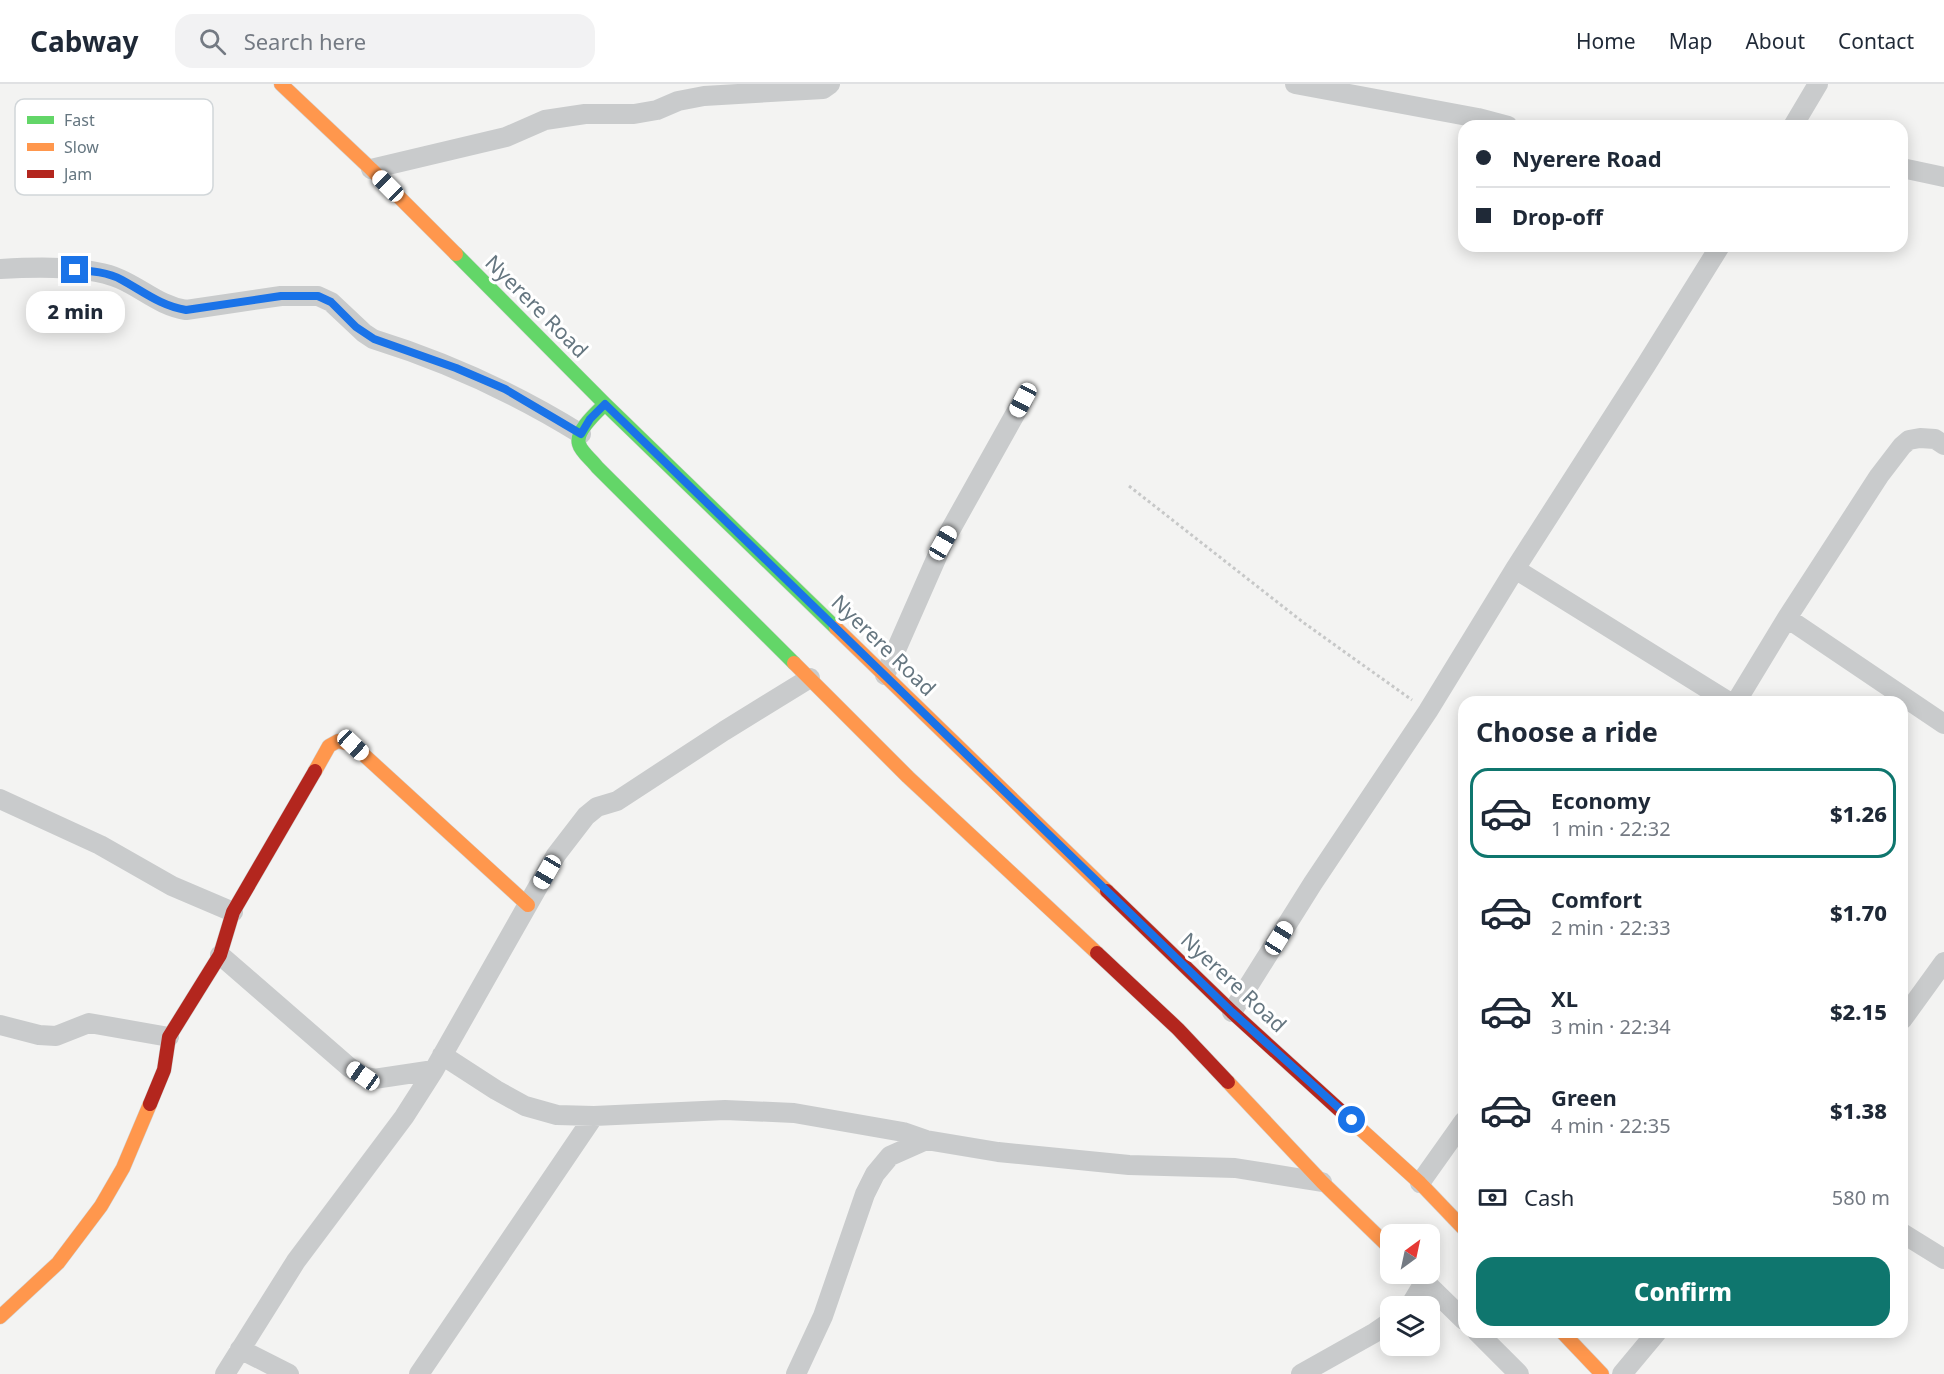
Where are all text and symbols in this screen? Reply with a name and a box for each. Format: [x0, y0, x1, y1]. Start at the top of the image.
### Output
search box [175, 14, 595, 68]
text: Cabway [30, 22, 139, 60]
icon: search [196, 25, 229, 58]
text: Search here [244, 26, 366, 56]
text: Home [1576, 27, 1636, 55]
text: Map [1669, 27, 1712, 55]
text: About [1745, 27, 1805, 55]
text: Contact [1838, 27, 1914, 55]
legend [15, 99, 213, 195]
text: Fast [64, 109, 95, 131]
text: Slow [64, 136, 99, 158]
text: Nyerere Road [1512, 143, 1662, 173]
text: Jam [62, 163, 92, 185]
car [369, 167, 407, 205]
text: Drop-off [1512, 201, 1603, 231]
street label: Nyerere Road [479, 248, 595, 364]
route end [61, 256, 88, 283]
callout: 2 min [26, 291, 124, 333]
text: 2 min [48, 298, 103, 325]
car [1007, 380, 1039, 420]
car [926, 523, 960, 563]
street label: Nyerere Road [826, 588, 942, 702]
text: Choose a ride [1476, 713, 1658, 750]
car [334, 726, 372, 764]
text: Economy [1551, 785, 1650, 815]
icon: car [1479, 786, 1533, 840]
text: $1.26 [1830, 798, 1887, 828]
text: 1 min · 22:32 [1551, 815, 1671, 842]
car [530, 852, 564, 892]
text: Comfort [1551, 884, 1642, 914]
icon: car [1479, 885, 1533, 939]
text: $1.70 [1830, 897, 1887, 927]
text: 2 min · 22:33 [1551, 914, 1671, 941]
car [1262, 918, 1296, 958]
street label: Nyerere Road [1175, 926, 1293, 1038]
text: XL [1551, 983, 1578, 1013]
icon: car [1479, 984, 1533, 1038]
text: $2.15 [1830, 996, 1887, 1026]
text: 3 min · 22:34 [1551, 1013, 1671, 1040]
car [343, 1058, 383, 1094]
text: Green [1551, 1082, 1617, 1112]
icon: car [1479, 1083, 1533, 1137]
text: $1.38 [1830, 1095, 1887, 1125]
route start [1338, 1106, 1365, 1133]
text: 4 min · 22:35 [1551, 1112, 1671, 1139]
icon: cash [1476, 1181, 1509, 1214]
text: Cash [1524, 1182, 1574, 1212]
text: 580 m [1832, 1184, 1890, 1211]
north arrow [1380, 1224, 1440, 1284]
map controls [1380, 1224, 1440, 1356]
button: Confirm [1476, 1257, 1890, 1326]
button: layers [1380, 1296, 1440, 1356]

